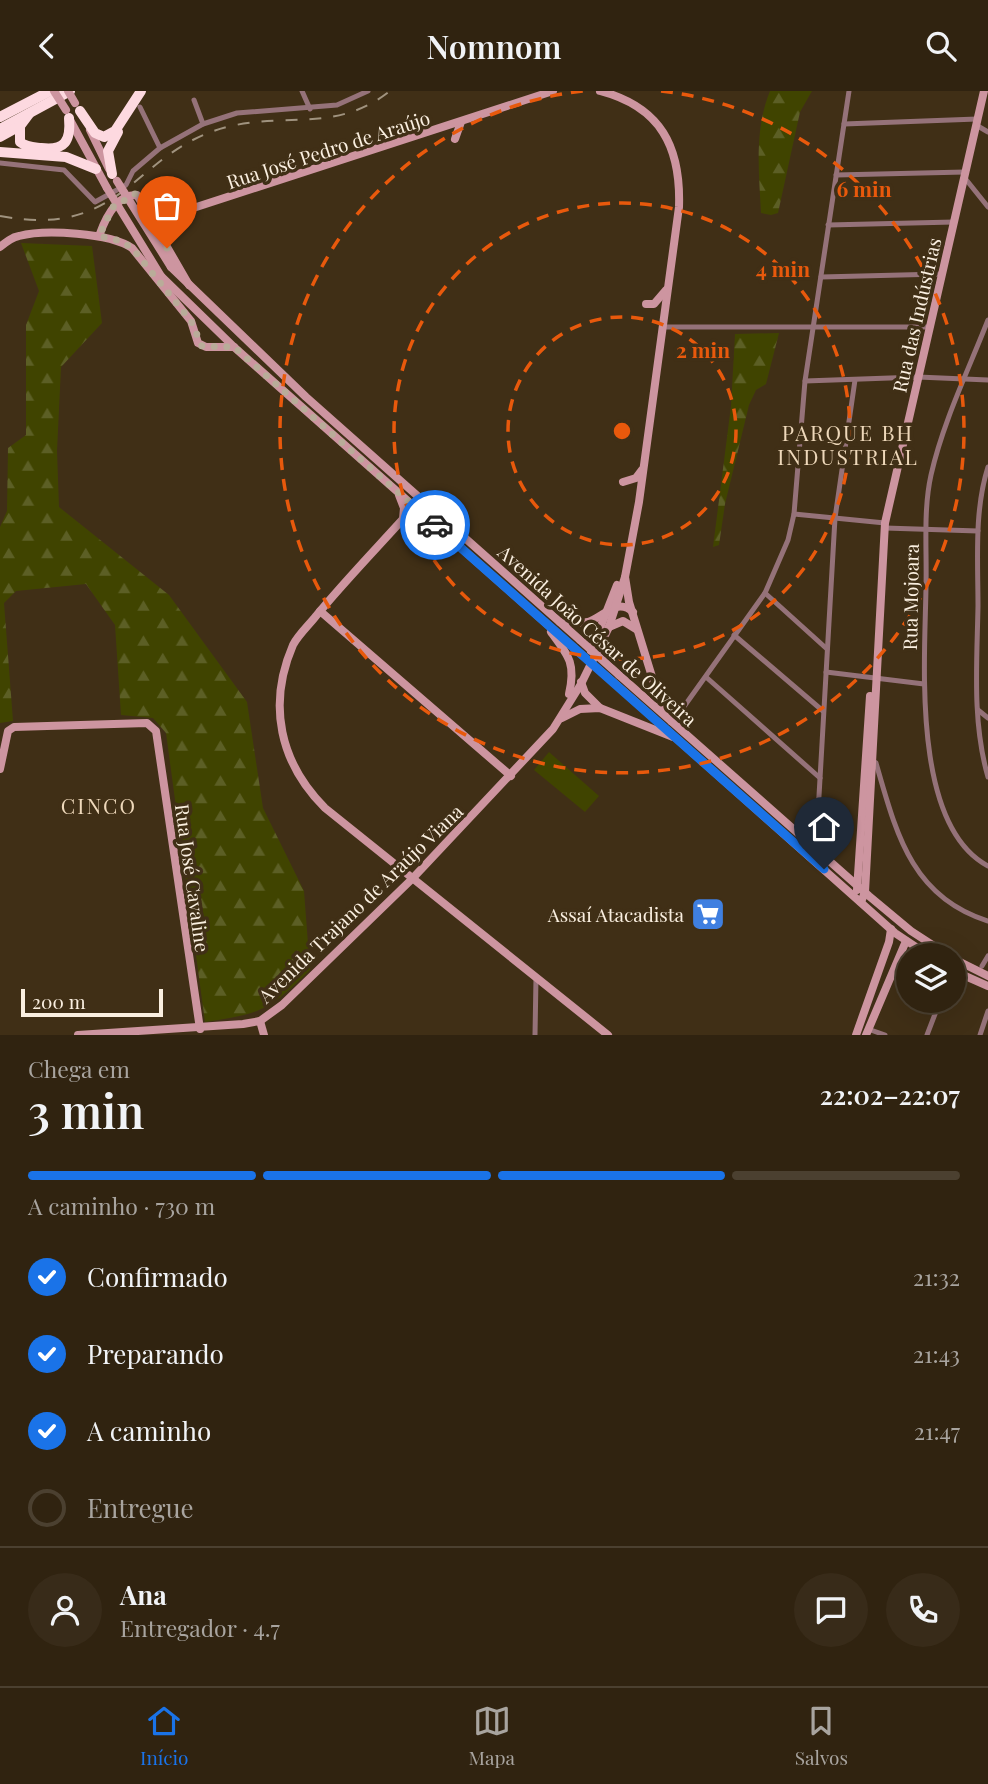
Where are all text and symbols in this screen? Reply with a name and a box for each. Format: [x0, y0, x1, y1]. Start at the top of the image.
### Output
text: Nomnom [426, 24, 562, 67]
icon: back [28, 27, 66, 65]
icon: search [922, 27, 960, 65]
street label: Rua José Pedro de Araújo [223, 104, 433, 194]
text: 6 min [836, 174, 892, 202]
pin [137, 176, 197, 248]
icon: bag [148, 187, 186, 225]
street label: Rua das Indústrias [886, 235, 946, 395]
text: 4 min [756, 254, 810, 282]
text: 2 min [676, 335, 730, 363]
district label: PARQUE BH INDUSTRIAL [777, 418, 919, 470]
centre of rings [610, 419, 634, 443]
courier [400, 490, 470, 560]
icon: car [416, 506, 454, 544]
street label: Avenida João César de Oliveira [492, 538, 703, 732]
street label: Rua Mojoara [896, 543, 924, 651]
district label: CINCO [61, 791, 137, 819]
pin [794, 797, 854, 869]
street label: Avenida Trajano de Araújo Viana [251, 798, 468, 1009]
street label: Rua José Cavaline [170, 802, 216, 954]
icon: home [805, 808, 843, 846]
supermarket icon: Assaí Atacadista [689, 895, 727, 933]
place label: Assaí Atacadista [547, 901, 685, 927]
map controls [896, 943, 966, 1013]
button: layers [896, 943, 966, 1013]
scale bar [21, 986, 163, 1018]
text: 200 m [32, 988, 86, 1014]
text: Chega em [28, 1053, 130, 1084]
text: 22:02–22:07 [820, 1077, 960, 1112]
text: 3 min [28, 1079, 144, 1141]
text: A caminho · 730 m [28, 1190, 215, 1221]
icon: check [28, 1258, 66, 1296]
text: Confirmado [87, 1259, 228, 1294]
text: 21:32 [913, 1261, 960, 1292]
icon: check [28, 1335, 66, 1373]
text: Preparando [87, 1336, 224, 1371]
text: 21:43 [913, 1338, 960, 1369]
icon: check [28, 1412, 66, 1450]
text: A caminho [87, 1413, 211, 1448]
text: 21:47 [914, 1415, 960, 1446]
text: Entregue [87, 1490, 194, 1525]
button: person [28, 1573, 102, 1647]
button: chat [794, 1573, 868, 1647]
button: phone [886, 1573, 960, 1647]
text: Ana [120, 1577, 167, 1612]
text: Entregador · 4.7 [120, 1612, 280, 1643]
tab: Início [140, 1702, 189, 1770]
tab: Mapa [468, 1702, 515, 1770]
tab: Salvos [795, 1702, 848, 1770]

